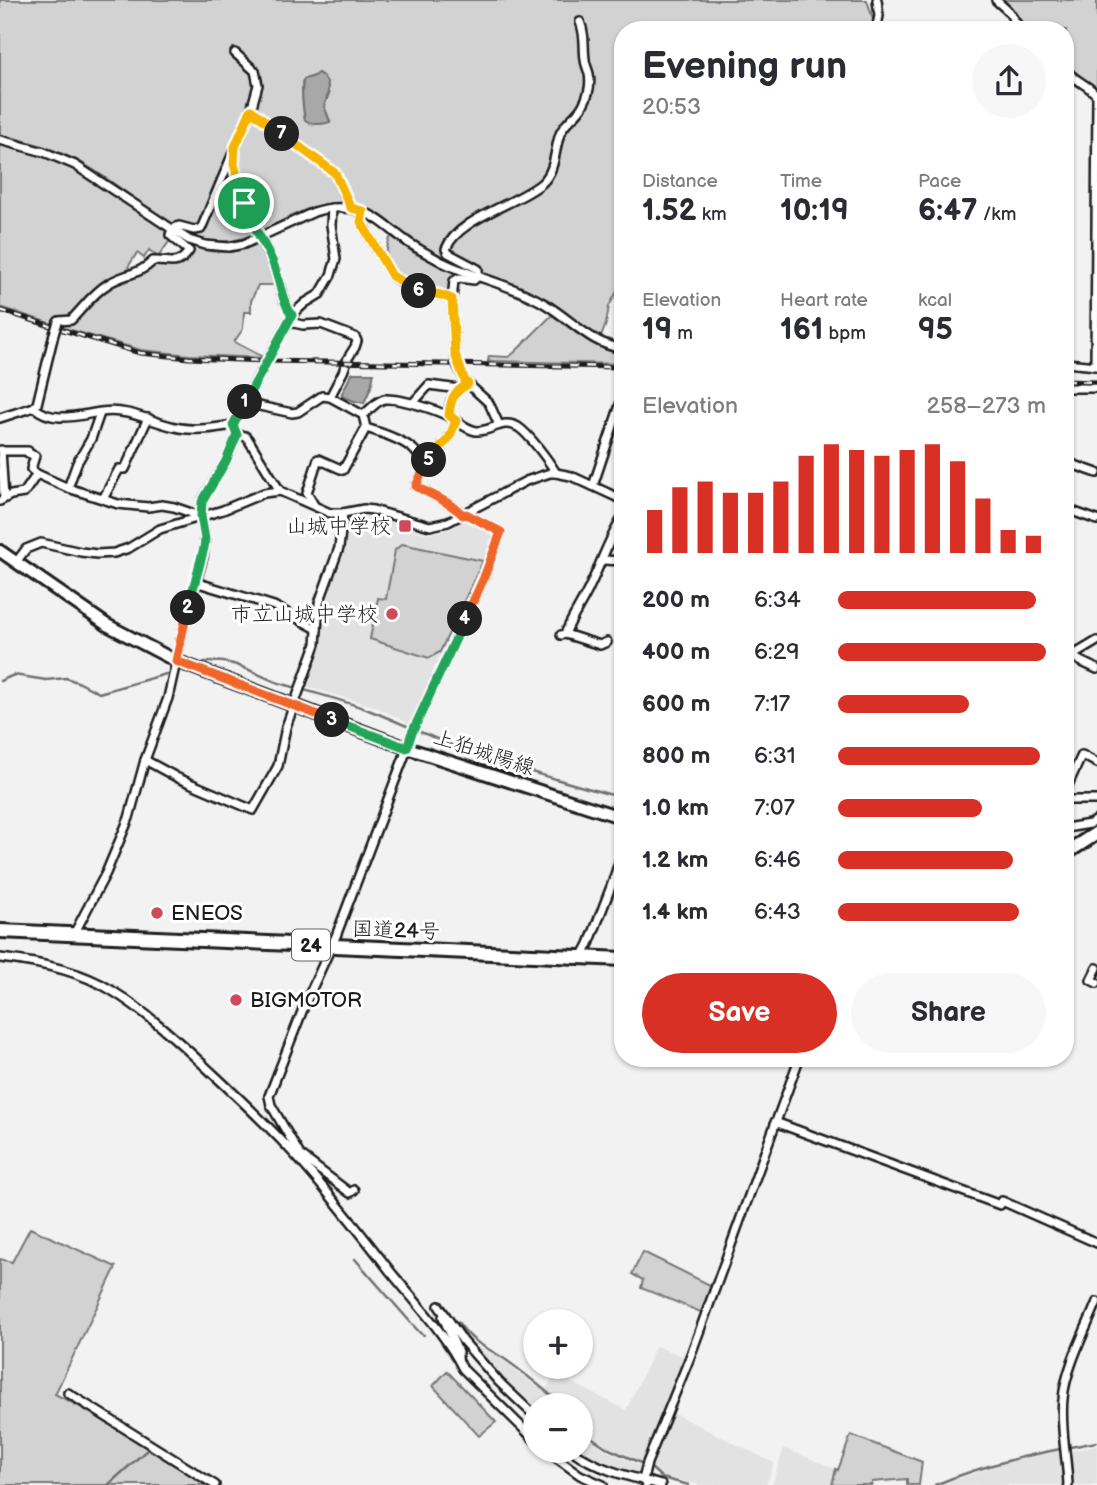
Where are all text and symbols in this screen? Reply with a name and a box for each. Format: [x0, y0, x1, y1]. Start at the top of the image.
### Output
text: Evening run [642, 44, 847, 89]
button: share [972, 44, 1046, 118]
text: 20:53 [642, 93, 701, 121]
pin: 7 [264, 116, 300, 152]
text: 7 [276, 122, 287, 145]
text: Distance [642, 170, 718, 193]
text: Time [780, 170, 822, 193]
text: Pace [918, 170, 961, 193]
pin [214, 173, 274, 233]
icon: arrive [225, 184, 263, 222]
text: 1.52 [642, 193, 697, 229]
text: 10:19 [780, 193, 849, 229]
text: 6:47 [918, 193, 978, 229]
text: km [697, 203, 727, 226]
text: /km [978, 203, 1016, 226]
pin: 6 [402, 274, 436, 308]
text: 6 [413, 279, 424, 302]
text: Elevation [642, 289, 721, 312]
text: Heart rate [780, 289, 868, 312]
text: kcal [918, 289, 952, 312]
text: 19 [642, 312, 672, 348]
text: 161 [780, 312, 823, 348]
text: 95 [918, 312, 953, 348]
text: m [672, 322, 693, 345]
text: bpm [823, 322, 866, 345]
pin: 1 [228, 384, 262, 420]
text: 1 [241, 390, 249, 413]
text: Elevation [642, 392, 738, 420]
text: 258–273 m [926, 392, 1046, 420]
pin: 5 [412, 442, 446, 477]
text: 5 [423, 448, 434, 471]
place label: 山城中学校 [286, 514, 391, 539]
marker: 山城中学校 [397, 518, 413, 534]
text: 200 m [642, 586, 710, 614]
text: 6:34 [754, 586, 801, 614]
pin: 2 [170, 590, 206, 626]
text: 2 [182, 596, 193, 619]
place label: 市立山城中学校 [231, 602, 378, 627]
pin: 4 [448, 602, 482, 636]
marker: 市立山城中学校 [384, 606, 400, 622]
text: 4 [459, 607, 470, 630]
text: 400 m [642, 638, 710, 666]
text: 6:29 [754, 638, 800, 666]
text: 600 m [642, 690, 710, 718]
text: 7:17 [754, 690, 790, 718]
pin: 3 [314, 702, 350, 738]
text: 3 [326, 708, 337, 731]
street label: 上狛城陽線 [430, 724, 538, 781]
text: 800 m [642, 742, 710, 770]
text: 6:31 [754, 742, 796, 770]
text: 1.0 km [642, 794, 709, 822]
text: 7:07 [754, 794, 795, 822]
text: 1.2 km [642, 846, 708, 874]
text: 6:46 [754, 846, 801, 874]
text: 1.4 km [642, 898, 708, 926]
text: 6:43 [754, 898, 801, 926]
place label: ENEOS [171, 901, 243, 926]
marker: ENEOS [149, 905, 165, 921]
street label: 国道24号 [352, 916, 440, 945]
road number: 24 [292, 930, 330, 960]
button: Save [642, 973, 837, 1053]
button: Share [851, 973, 1046, 1053]
place label: BIGMOTOR [250, 988, 362, 1013]
marker: BIGMOTOR [228, 992, 244, 1008]
map controls [523, 1309, 593, 1463]
button: + [523, 1309, 593, 1379]
button: − [523, 1393, 593, 1463]

